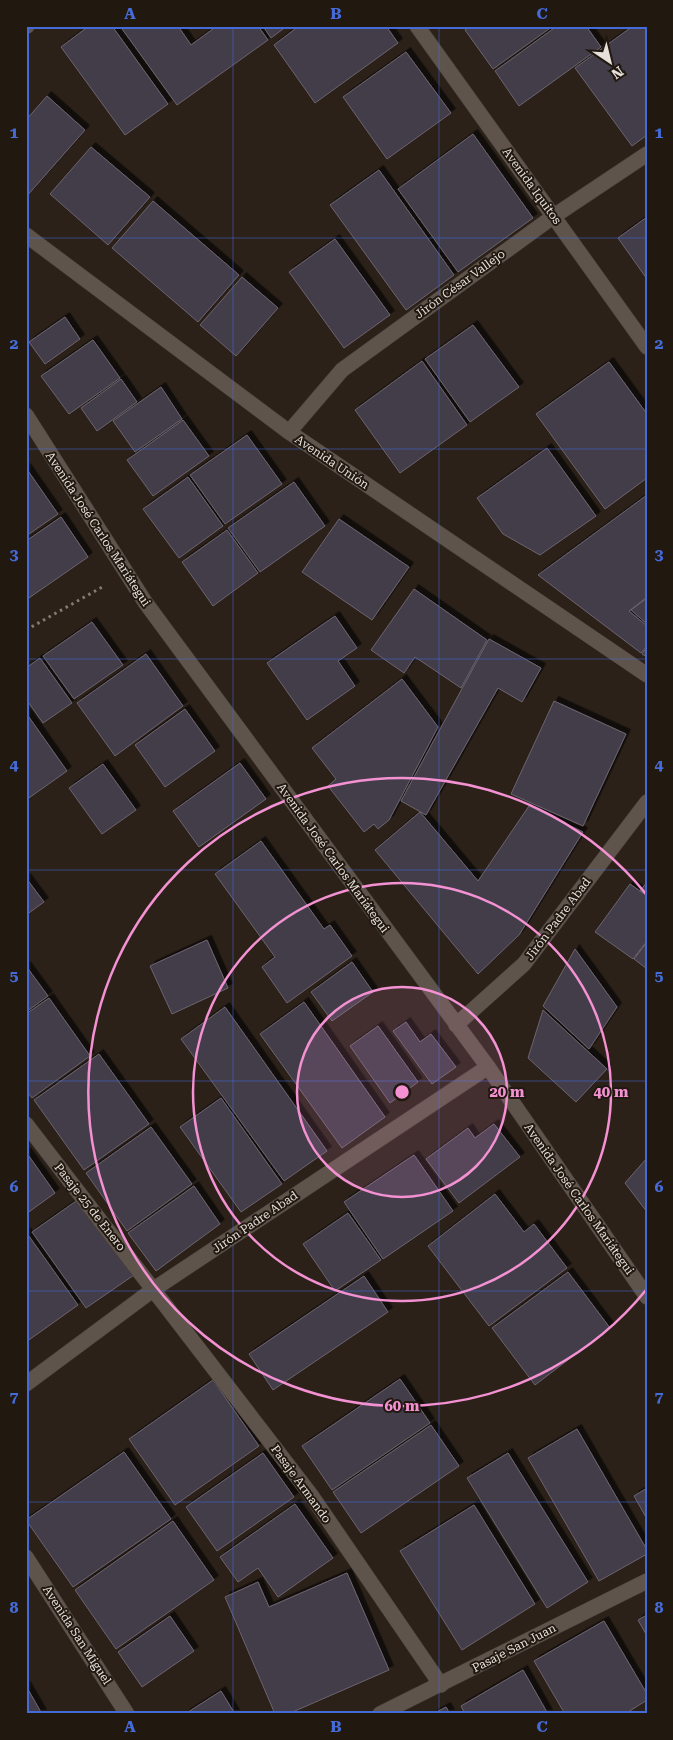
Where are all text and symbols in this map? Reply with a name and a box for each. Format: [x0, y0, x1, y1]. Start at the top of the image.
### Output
text: A [124, 4, 136, 23]
text: B [330, 4, 342, 23]
text: C [536, 4, 548, 23]
north arrow [586, 38, 636, 88]
text: N [608, 63, 626, 82]
text: 1 [10, 123, 19, 142]
text: 1 [655, 123, 664, 142]
street label: Avenida Iquitos [500, 145, 565, 227]
street label: Jirón César Vallejo [412, 247, 508, 321]
text: 2 [10, 334, 19, 353]
text: 2 [655, 334, 664, 353]
street label: Avenida Unión [292, 432, 372, 492]
street label: Avenida José Carlos Mariátegui [43, 449, 153, 609]
text: 3 [10, 545, 19, 564]
text: 3 [655, 545, 664, 564]
text: 4 [10, 755, 19, 774]
text: 4 [655, 755, 664, 774]
street label: Avenida José Carlos Mariátegui [274, 781, 392, 936]
street label: Jirón Padre Abad [522, 875, 594, 963]
text: 5 [10, 966, 19, 985]
text: 5 [655, 966, 664, 985]
centre of rings [393, 1083, 411, 1101]
text: 20 m [489, 1083, 525, 1101]
text: 40 m [593, 1083, 629, 1101]
street label: Avenida José Carlos Mariátegui [521, 1121, 637, 1277]
street label: Pasaje 25 de Enero [51, 1160, 129, 1254]
text: 6 [10, 1177, 19, 1196]
text: 6 [655, 1177, 664, 1196]
street label: Jirón Padre Abad [210, 1188, 301, 1256]
text: 7 [10, 1387, 19, 1406]
text: 7 [655, 1387, 664, 1406]
text: 60 m [384, 1397, 420, 1415]
street label: Pasaje Armando [268, 1442, 334, 1526]
street label: Avenida San Miguel [40, 1583, 114, 1687]
text: 8 [10, 1598, 19, 1617]
text: 8 [655, 1598, 664, 1617]
street label: Pasaje San Juan [470, 1621, 559, 1675]
text: A [124, 1717, 136, 1736]
text: B [330, 1717, 342, 1736]
text: C [536, 1717, 548, 1736]

